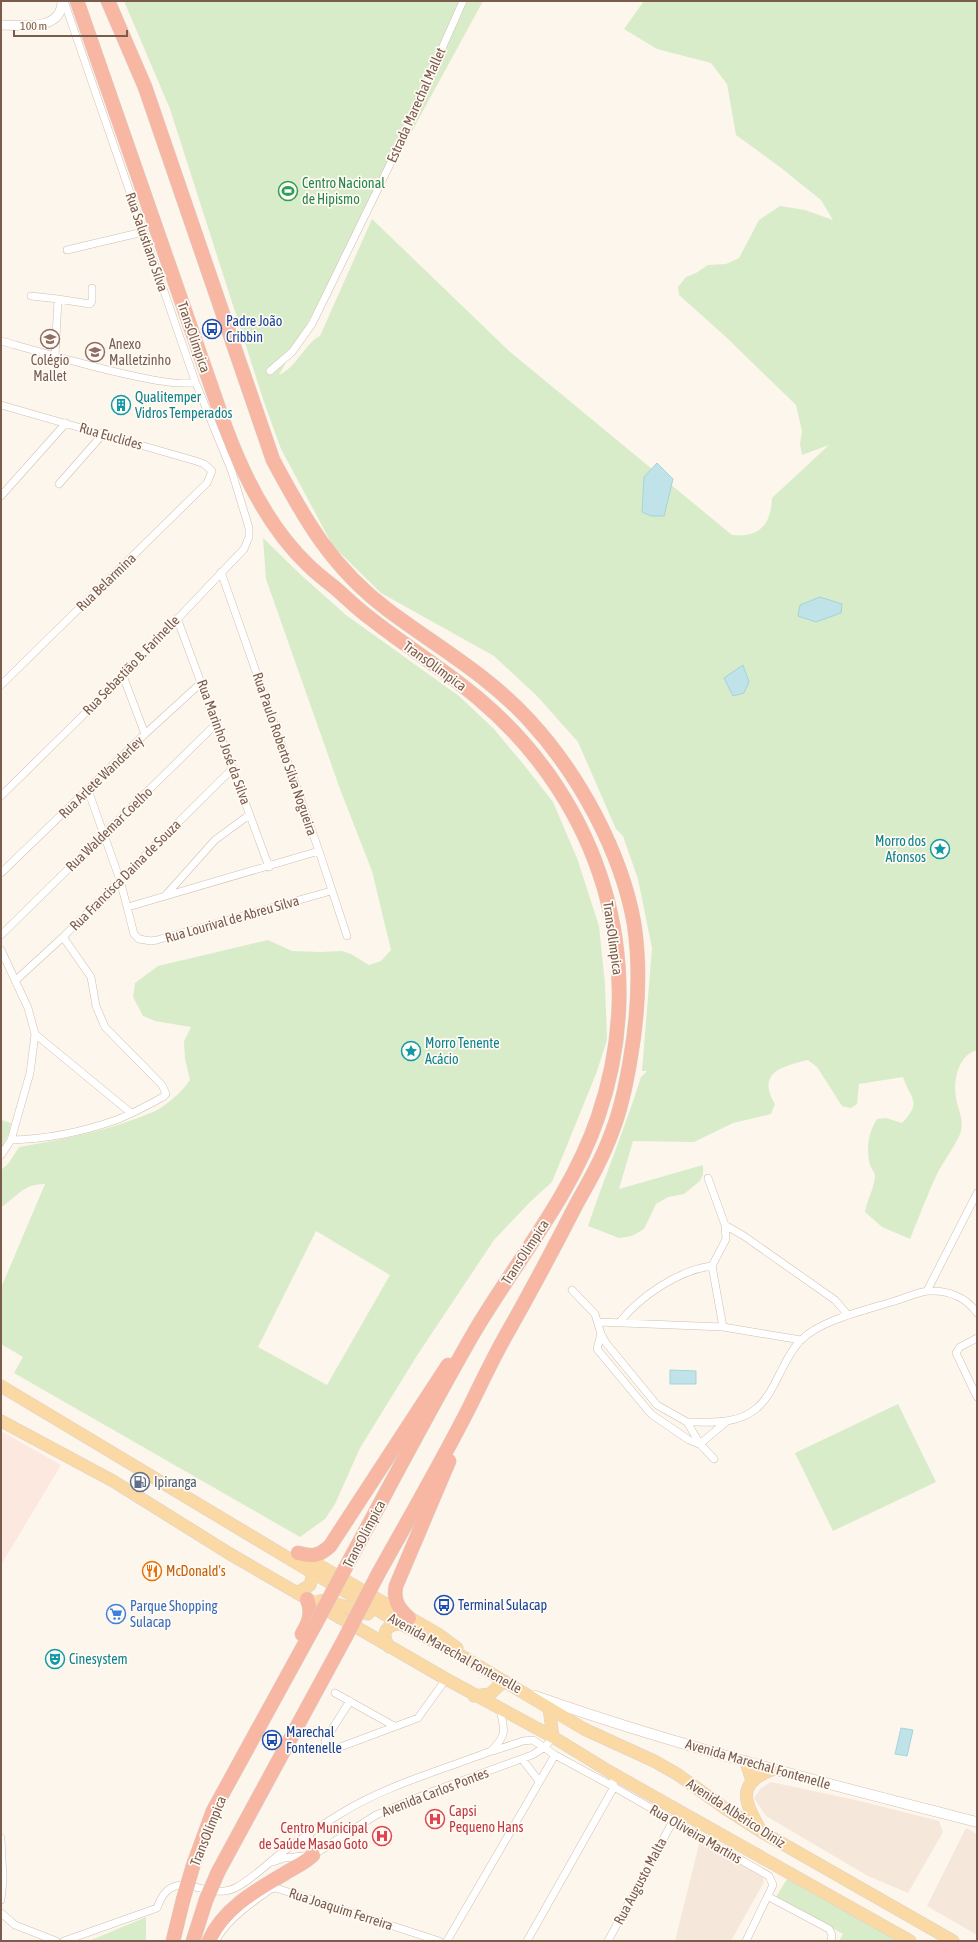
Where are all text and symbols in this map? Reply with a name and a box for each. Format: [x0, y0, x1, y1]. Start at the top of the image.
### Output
scale bar [14, 12, 127, 38]
text: 100 m [20, 19, 47, 33]
street label: Estrada Marechal Mallet [383, 45, 449, 165]
place label: Centro Nacional de Hipismo [302, 175, 385, 207]
sports icon: Centro Nacional de Hipismo [277, 180, 299, 202]
street label: Rua Salustiano Silva [123, 190, 171, 294]
street label: TransOlímpica [174, 299, 214, 375]
place label: Padre João Cribbin [226, 313, 282, 345]
bus stop icon: Padre João Cribbin [201, 318, 223, 340]
school or university icon: Colégio Mallet [39, 328, 61, 350]
place label: Anexo Malletzinho [109, 336, 171, 368]
school or university icon: Anexo Malletzinho [84, 341, 106, 363]
place label: Colégio Mallet [31, 352, 69, 384]
place label: Qualitemper Vidros Temperados [135, 389, 233, 421]
building icon: Qualitemper Vidros Temperados [110, 394, 132, 416]
street label: Rua Euclides [78, 419, 144, 453]
street label: Rua Belarmina [73, 550, 139, 614]
street label: Rua Sebastião B. Farinelle [79, 612, 183, 718]
street label: TransOlímpica [400, 638, 470, 694]
street label: Rua Paulo Roberto Silva Nogueira [250, 670, 320, 838]
street label: Rua Marinho José da Silva [194, 677, 254, 807]
street label: Rua Arlete Wanderley [56, 733, 147, 821]
street label: Rua Waldemar Coelho [62, 784, 156, 874]
street label: Rua Francisca Daina de Souza [66, 816, 184, 934]
place label: Morro dos Afonsos [875, 833, 926, 865]
place icon: Morro dos Afonsos [929, 838, 951, 860]
street label: Rua Lourival de Abreu Silva [163, 892, 301, 946]
street label: TransOlímpica [600, 900, 626, 976]
place label: Morro Tenente Acácio [425, 1035, 500, 1067]
place icon: Morro Tenente Acácio [400, 1040, 422, 1062]
street label: TransOlímpica [498, 1217, 552, 1287]
fuel station icon: Ipiranga [129, 1471, 151, 1493]
place label: Ipiranga [154, 1474, 197, 1490]
street label: TransOlímpica [340, 1498, 388, 1570]
restaurant icon: McDonald's [141, 1560, 163, 1582]
place label: McDonald's [166, 1563, 226, 1579]
bus stop icon: Terminal Sulacap [433, 1594, 455, 1616]
place label: Terminal Sulacap [458, 1597, 548, 1613]
place label: Parque Shopping Sulacap [130, 1598, 217, 1630]
supermarket icon: Parque Shopping Sulacap [105, 1603, 127, 1625]
street label: Avenida Marechal Fontenelle [385, 1610, 525, 1696]
theatre icon: Cinesystem [44, 1648, 66, 1670]
place label: Cinesystem [69, 1651, 128, 1667]
place label: Marechal Fontenelle [286, 1724, 342, 1756]
bus stop icon: Marechal Fontenelle [261, 1729, 283, 1751]
street label: Avenida Marechal Fontenelle [684, 1736, 832, 1792]
street label: Avenida Carlos Pontes [379, 1764, 491, 1820]
street label: Avenida Albérico Diniz [684, 1775, 788, 1851]
street label: TransOlímpica [187, 1794, 229, 1868]
street label: Rua Oliveira Martins [647, 1801, 745, 1867]
place label: Capsi Pequeno Hans [449, 1803, 523, 1835]
hospital icon: Capsi Pequeno Hans [424, 1808, 446, 1830]
place label: Centro Municipal de Saúde Masao Goto [259, 1820, 368, 1852]
hospital icon: Centro Municipal de Saúde Masao Goto [371, 1825, 393, 1847]
street label: Rua Augusto Malta [610, 1835, 670, 1927]
street label: Rua Joaquim Ferreira [287, 1885, 395, 1933]

